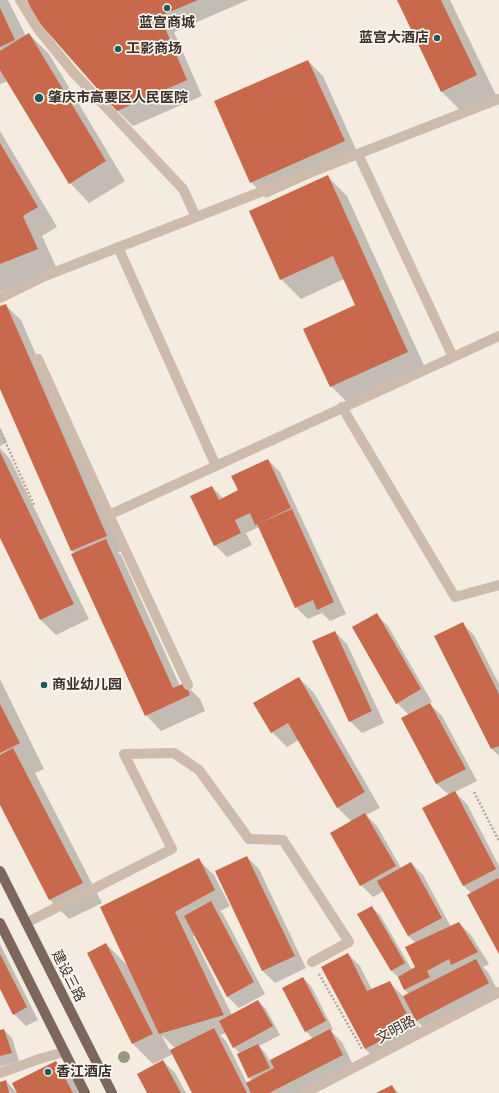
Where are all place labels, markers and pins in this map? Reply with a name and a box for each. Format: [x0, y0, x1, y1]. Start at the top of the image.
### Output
marker: 蓝宫商城 [162, 3, 172, 13]
place label: 蓝宫商城 [139, 15, 195, 31]
place label: 蓝宫大酒店 [359, 30, 429, 46]
marker: 蓝宫大酒店 [432, 33, 442, 43]
place label: 工影商场 [126, 41, 182, 57]
marker: 工影商场 [113, 44, 123, 54]
place label: 肇庆市高要区人民医院 [48, 90, 188, 106]
marker: 肇庆市高要区人民医院 [33, 92, 45, 104]
place label: 商业幼儿园 [52, 677, 122, 693]
marker: 商业幼儿园 [39, 680, 49, 690]
place label: 香江酒店 [56, 1064, 112, 1080]
marker: 香江酒店 [43, 1067, 53, 1077]

